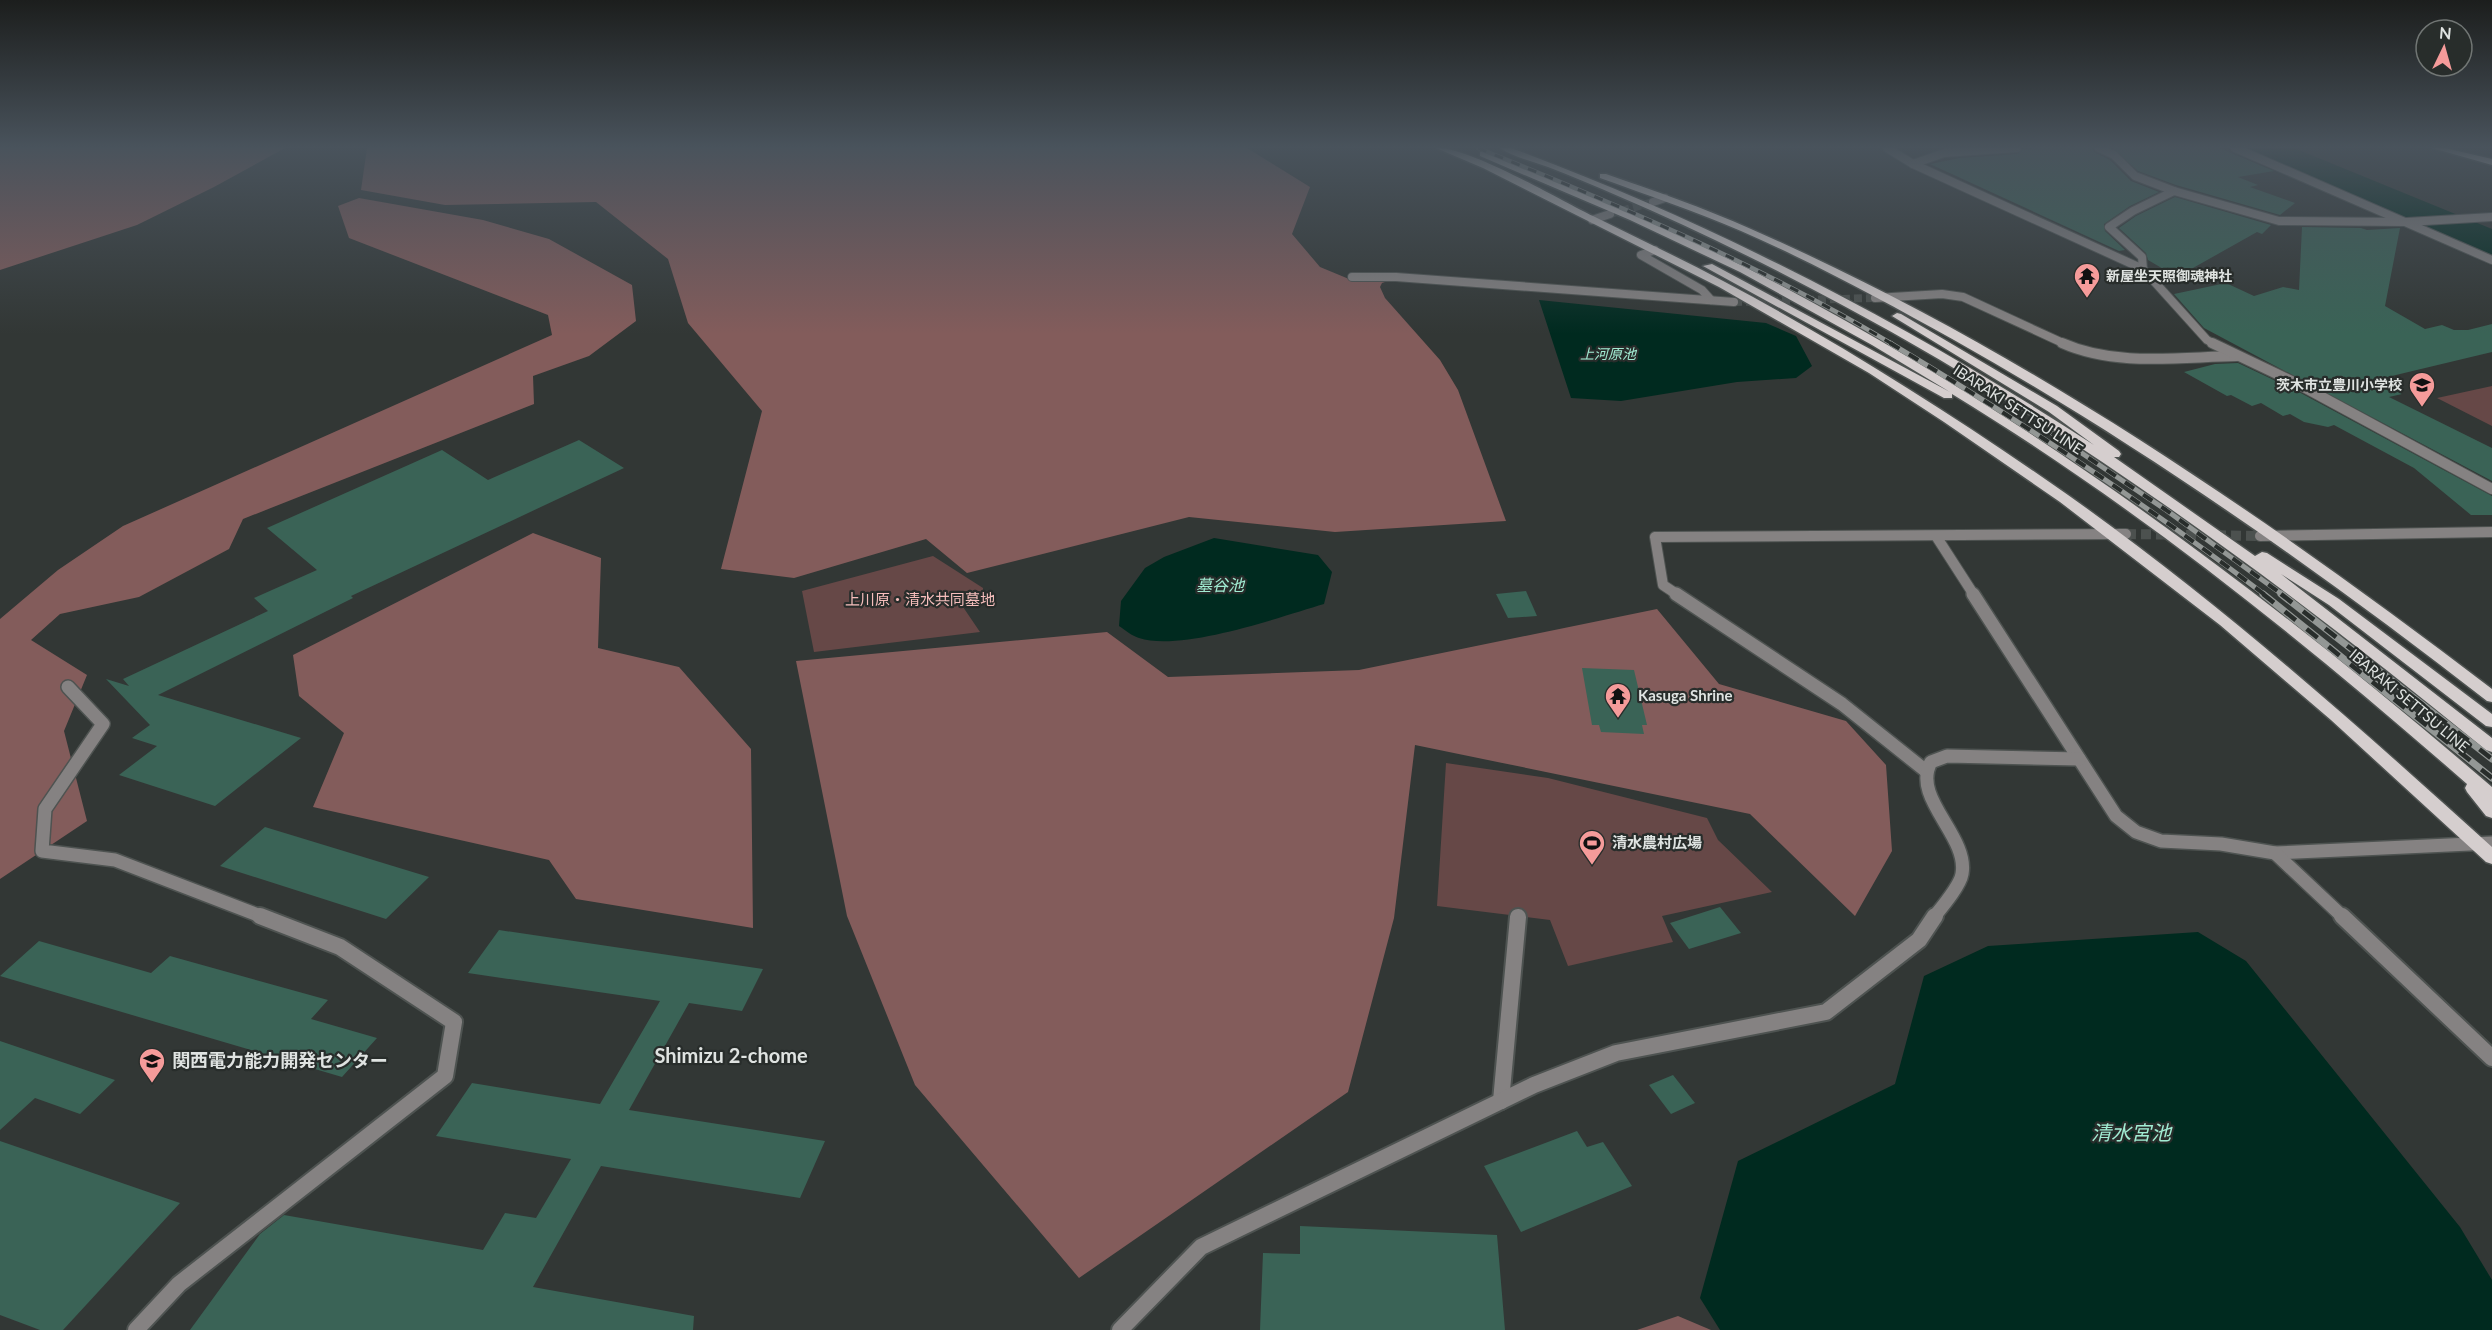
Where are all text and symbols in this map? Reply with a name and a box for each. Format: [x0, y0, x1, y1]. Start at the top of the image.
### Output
north arrow [2414, 18, 2474, 78]
text: N [2438, 23, 2452, 43]
temple icon: 新屋坐天照御魂神社 [2072, 261, 2102, 299]
place label: 新屋坐天照御魂神社 [2106, 267, 2232, 284]
water label: 上河原池 [1580, 345, 1638, 362]
street label: IBARAKI SETTSU LINE [1950, 361, 2087, 458]
school or university icon: 茨木市立豊川小学校 [2407, 370, 2437, 408]
place label: 茨木市立豊川小学校 [2276, 376, 2402, 393]
water label: 墓谷池 [1196, 575, 1246, 594]
park label: 上川原・清水共同墓地 [845, 590, 995, 608]
street label: IBARAKI SETTSU LINE [2346, 645, 2473, 756]
temple icon: Kasuga Shrine [1603, 681, 1633, 719]
place label: Kasuga Shrine [1638, 686, 1733, 704]
sports icon: 清水農村広場 [1577, 828, 1607, 866]
place label: 清水農村広場 [1612, 833, 1702, 851]
district label: Shimizu 2-chome [654, 1043, 808, 1067]
school or university icon: 関西電力能力開発センター [137, 1046, 167, 1084]
place label: 関西電力能力開発センター [172, 1049, 388, 1071]
water label: 清水宮池 [2091, 1120, 2173, 1144]

